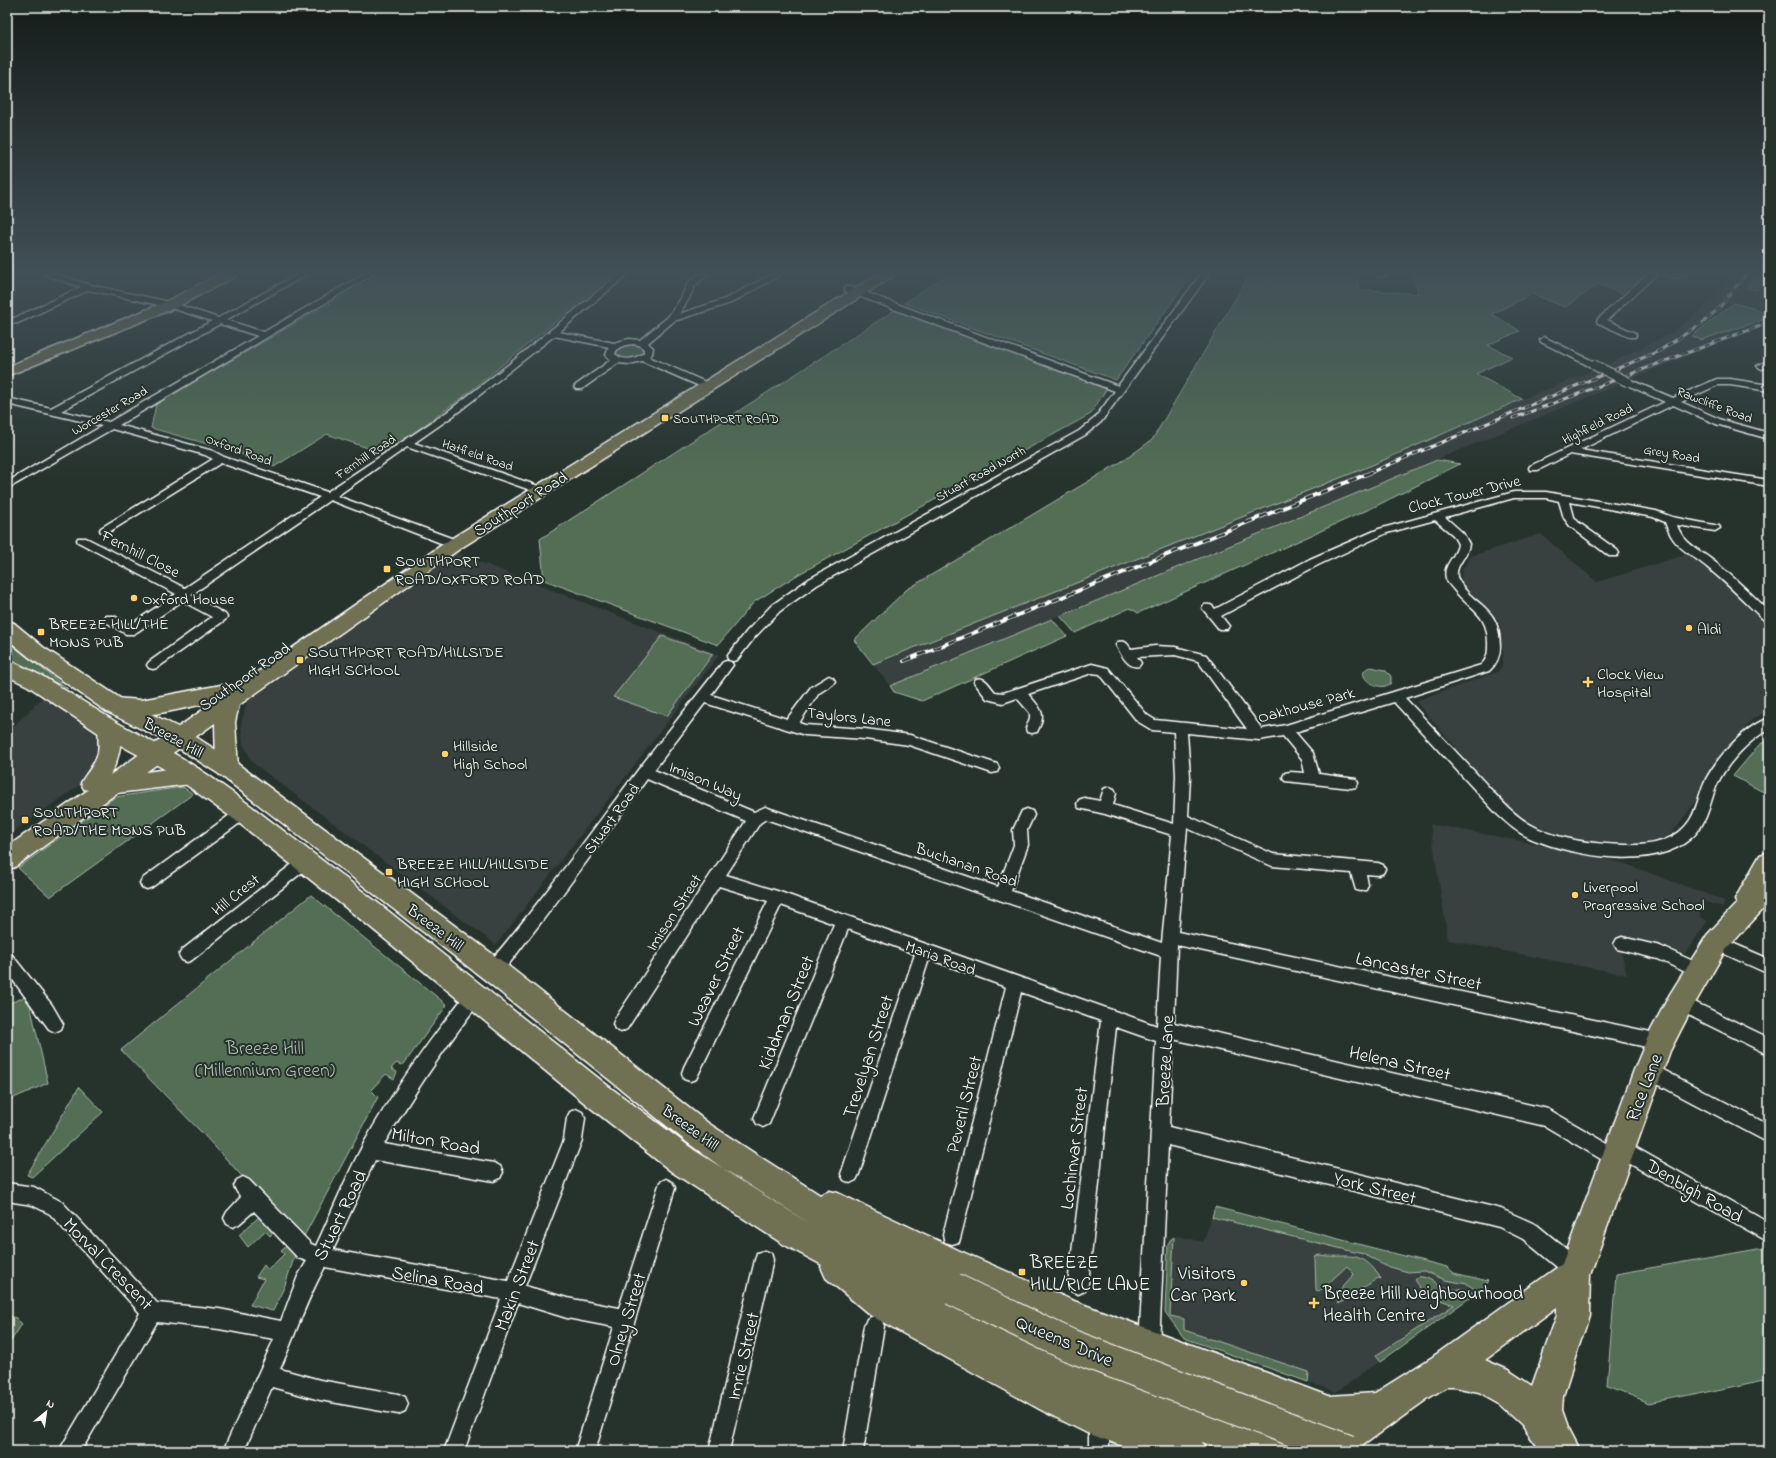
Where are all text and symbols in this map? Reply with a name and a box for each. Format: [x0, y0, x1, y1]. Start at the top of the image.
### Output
street label: Worcester Road [68, 382, 152, 441]
street label: Rawcliffe Road [1674, 382, 1756, 429]
street label: Highfield Road [1559, 399, 1637, 451]
place label: SOUTHPORT ROAD [673, 410, 779, 429]
marker: SOUTHPORT ROAD [660, 413, 670, 423]
street label: Oxford Road [203, 430, 275, 471]
street label: Fernhill Road [331, 430, 400, 485]
street label: Hatfield Road [439, 434, 516, 477]
street label: Grey Road [1642, 441, 1702, 469]
street label: Stuart Road North [932, 442, 1029, 507]
street label: Southport Road [469, 466, 573, 543]
street label: Clock Tower Drive [1406, 469, 1524, 520]
street label: Fernhill Close [96, 524, 184, 585]
place label: SOUTHPORT ROAD/OXFORD ROAD [395, 550, 545, 592]
marker: SOUTHPORT ROAD/OXFORD ROAD [382, 564, 392, 574]
place label: Oxford House [142, 588, 235, 612]
marker: Oxford House [129, 593, 139, 603]
place label: BREEZE HILL/THE MONS PUB [48, 613, 169, 655]
place label: Aldi [1697, 618, 1722, 642]
marker: Aldi [1684, 623, 1694, 633]
marker: BREEZE HILL/THE MONS PUB [36, 627, 46, 637]
street label: Southport Road [195, 637, 296, 718]
place label: SOUTHPORT ROAD/HILLSIDE HIGH SCHOOL [308, 641, 504, 683]
marker: SOUTHPORT ROAD/HILLSIDE HIGH SCHOOL [295, 655, 305, 665]
place label: Clock View Hospital [1597, 663, 1664, 705]
marker: Clock View Hospital [1582, 676, 1594, 688]
street label: Oakhouse Park [1255, 681, 1359, 730]
street label: Taylors Lane [806, 702, 893, 734]
street label: Breeze Hill [138, 712, 208, 765]
place label: Hillside High School [453, 735, 527, 777]
marker: Hillside High School [440, 749, 450, 759]
street label: Imison Way [665, 756, 746, 808]
street label: Stuart Road [579, 779, 647, 860]
place label: SOUTHPORT ROAD/THE MONS PUB [33, 801, 186, 843]
marker: SOUTHPORT ROAD/THE MONS PUB [20, 815, 30, 825]
street label: Buchanan Road [911, 837, 1021, 895]
place label: BREEZE HILL/HILLSIDE HIGH SCHOOL [396, 853, 549, 895]
marker: BREEZE HILL/HILLSIDE HIGH SCHOOL [384, 867, 394, 877]
street label: Hill Crest [207, 868, 266, 922]
street label: Imison Street [641, 869, 709, 956]
place label: Liverpool Progressive School [1583, 876, 1705, 918]
marker: Liverpool Progressive School [1570, 890, 1580, 900]
street label: Breeze Hill [401, 899, 468, 958]
street label: Weaver Street [681, 922, 753, 1032]
street label: Maria Road [902, 935, 979, 983]
street label: Lancaster Street [1353, 946, 1485, 999]
street label: Kiddman Street [752, 951, 823, 1074]
street label: Trevelyan Street [837, 991, 903, 1122]
street label: Breeze Lane [1151, 1014, 1182, 1109]
park label: Breeze Hill (Millennium Green) [195, 1036, 336, 1085]
street label: Helena Street [1346, 1040, 1454, 1089]
street label: Rice Lane [1620, 1050, 1671, 1126]
street label: Peveril Street [940, 1052, 991, 1156]
street label: Lochinvar Street [1055, 1085, 1096, 1211]
street label: Breeze Hill [655, 1099, 724, 1158]
street label: Milton Road [389, 1121, 482, 1164]
street label: Denbigh Road [1638, 1153, 1748, 1233]
street label: Stuart Road [308, 1166, 375, 1266]
street label: York Street [1330, 1166, 1419, 1213]
street label: Morval Crescent [56, 1212, 159, 1318]
street label: Makin Street [489, 1236, 548, 1335]
place label: BREEZE HILL/RICE LANE [1029, 1250, 1150, 1299]
street label: Selina Road [389, 1260, 486, 1303]
place label: Visitors Car Park [1170, 1261, 1237, 1310]
marker: BREEZE HILL/RICE LANE [1017, 1267, 1027, 1277]
street label: Olney Street [600, 1269, 656, 1370]
marker: Visitors Car Park [1239, 1278, 1249, 1288]
place label: Breeze Hill Neighbourhood Health Centre [1322, 1281, 1523, 1330]
marker: Breeze Hill Neighbourhood Health Centre [1308, 1297, 1320, 1309]
street label: Imrie Street [721, 1309, 768, 1403]
street label: Queens Drive [1011, 1310, 1117, 1375]
north arrow [26, 1392, 66, 1432]
text: N [43, 1395, 57, 1413]

